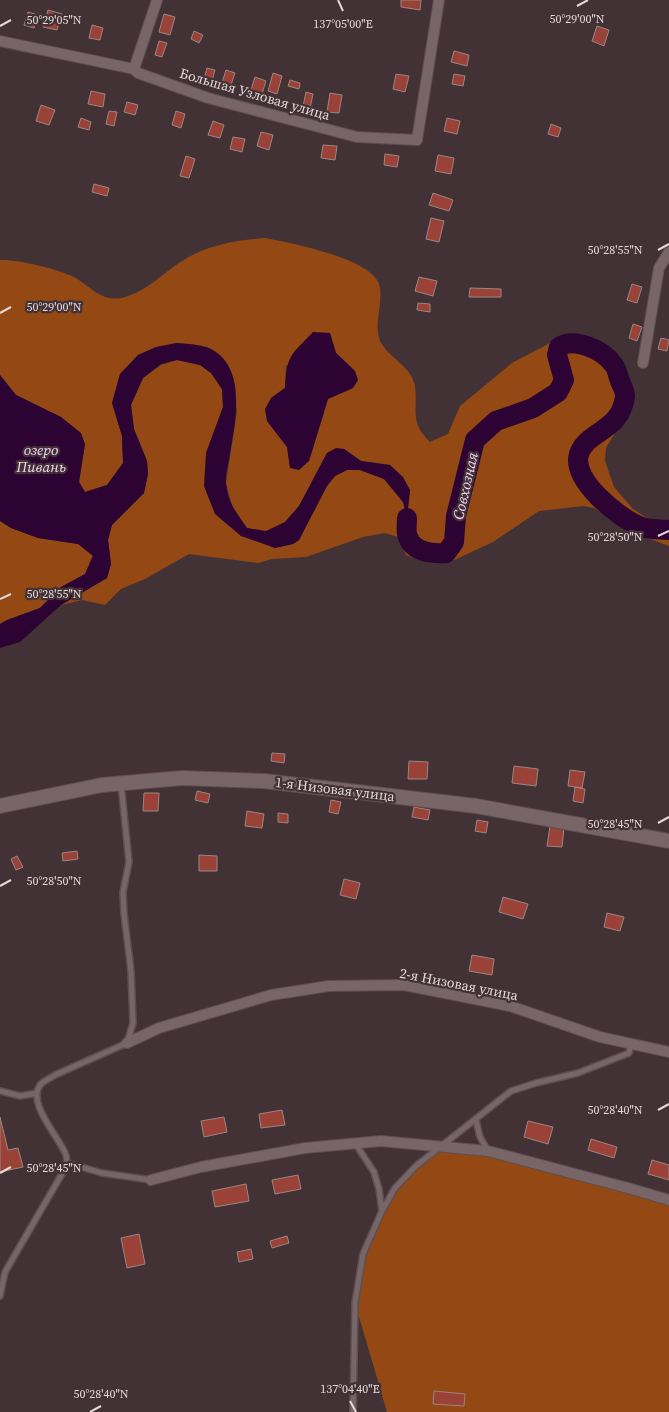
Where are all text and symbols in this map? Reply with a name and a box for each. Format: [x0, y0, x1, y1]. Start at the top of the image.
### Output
text: 50°29'00"N [549, 11, 605, 27]
text: 50°29'05"N [26, 12, 82, 28]
text: 137°05'00"E [313, 16, 373, 32]
street label: Большая Узловая улица [177, 63, 333, 125]
text: 50°28'55"N [587, 242, 643, 258]
text: 50°29'00"N [26, 299, 82, 315]
water label: озеро Пивань [15, 439, 66, 477]
water label: Совхозная [447, 450, 483, 522]
text: 50°28'50"N [587, 529, 643, 545]
text: 50°28'55"N [26, 586, 82, 602]
street label: 1-я Низовая улица [274, 772, 397, 806]
text: 50°28'45"N [587, 816, 643, 832]
text: 50°28'50"N [26, 873, 82, 889]
street label: 2-я Низовая улица [398, 963, 521, 1005]
text: 50°28'40"N [587, 1102, 643, 1118]
text: 50°28'45"N [26, 1160, 82, 1176]
text: 137°04'40"E [320, 1381, 380, 1397]
text: 50°28'40"N [73, 1386, 129, 1402]

